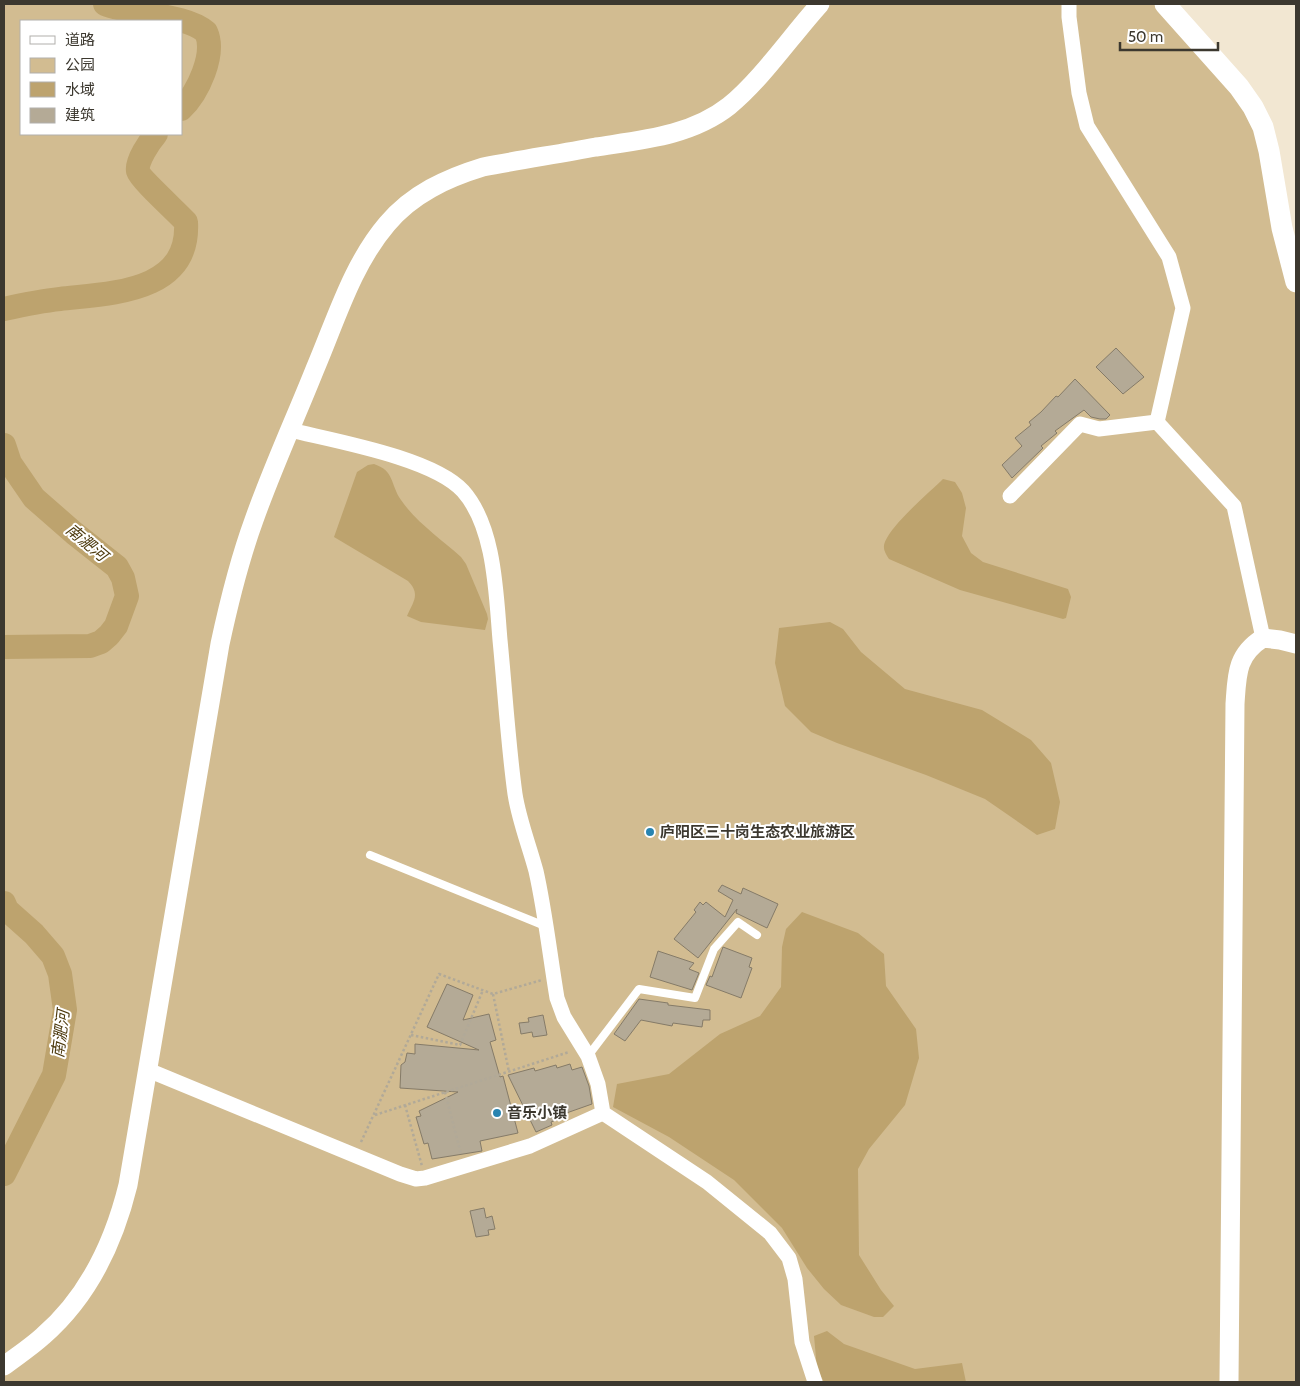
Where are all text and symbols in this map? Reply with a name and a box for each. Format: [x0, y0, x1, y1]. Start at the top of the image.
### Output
legend [20, 20, 182, 135]
scale bar [1120, 20, 1218, 52]
text: 50 m [1128, 28, 1163, 46]
text: 道路 [65, 31, 95, 49]
text: 公园 [65, 56, 95, 74]
text: 水域 [65, 81, 95, 99]
text: 建筑 [65, 106, 95, 124]
water label: 南淝河 [62, 520, 113, 567]
place label: 庐阳区三十岗生态农业旅游区 [660, 823, 855, 841]
marker: 庐阳区三十岗生态农业旅游区 [644, 826, 656, 838]
water label: 南淝河 [48, 1006, 73, 1059]
place label: 音乐小镇 [507, 1104, 567, 1122]
marker: 音乐小镇 [491, 1107, 503, 1119]

